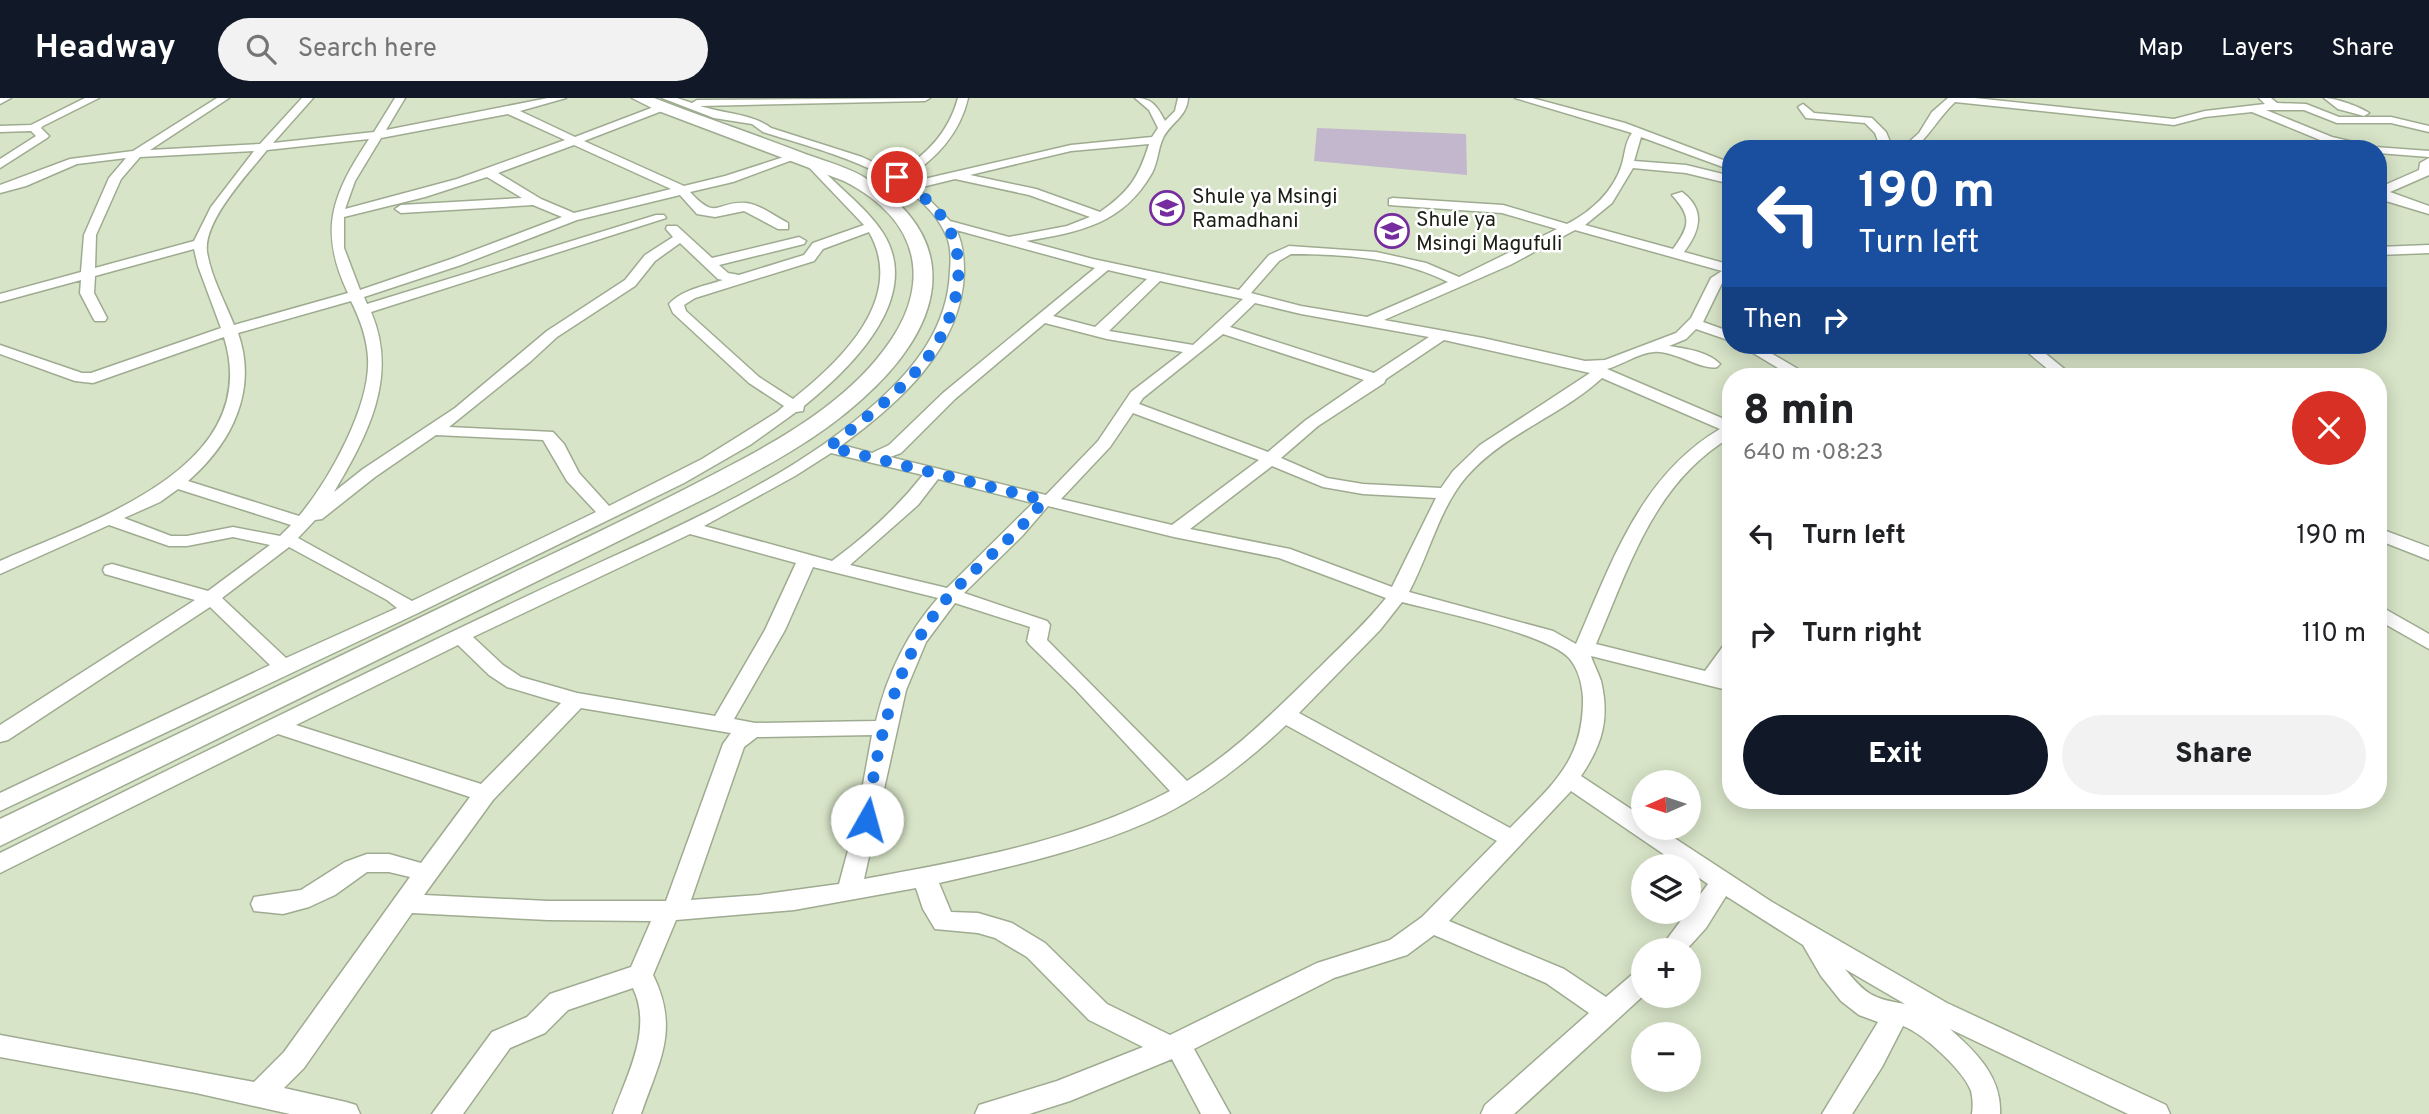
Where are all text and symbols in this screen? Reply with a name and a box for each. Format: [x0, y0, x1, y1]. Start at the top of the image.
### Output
search box [218, 18, 708, 81]
text: Headway [35, 28, 176, 70]
icon: search [242, 30, 280, 68]
text: Search here [298, 33, 437, 66]
text: Map [2138, 34, 2183, 64]
text: Layers [2221, 34, 2293, 64]
text: Share [2331, 34, 2394, 64]
pin [867, 147, 927, 207]
icon: arrive [878, 158, 916, 196]
text: 190 m [1858, 163, 1995, 225]
icon: left [1743, 168, 1834, 259]
place label: Shule ya Msingi Ramadhani [1192, 184, 1338, 235]
school or university icon: Shule ya Msingi Ramadhani [1148, 189, 1186, 227]
place label: Shule ya Msingi Magufuli [1416, 207, 1562, 258]
school or university icon: Shule ya Msingi Magufuli [1373, 212, 1411, 250]
text: Turn left [1858, 224, 1979, 264]
icon: right [1816, 301, 1854, 339]
text: Then [1743, 304, 1802, 337]
text: 8 min [1743, 386, 1855, 439]
button: close [2292, 391, 2366, 465]
text: 640 m · 08:23 [1743, 439, 1883, 468]
icon: left [1743, 517, 1781, 555]
text: Turn left [1802, 520, 1906, 553]
text: 190 m [2296, 520, 2366, 553]
icon: right [1743, 615, 1781, 653]
text: Turn right [1802, 618, 1922, 651]
text: 110 m [2302, 618, 2366, 651]
button: Exit [1743, 715, 2048, 795]
button: Share [2062, 715, 2366, 795]
north arrow [1631, 770, 1701, 840]
map controls [1631, 770, 1701, 1092]
position arrow [830, 783, 904, 857]
button: layers [1631, 854, 1701, 924]
button: + [1631, 938, 1701, 1008]
button: − [1631, 1022, 1701, 1092]

